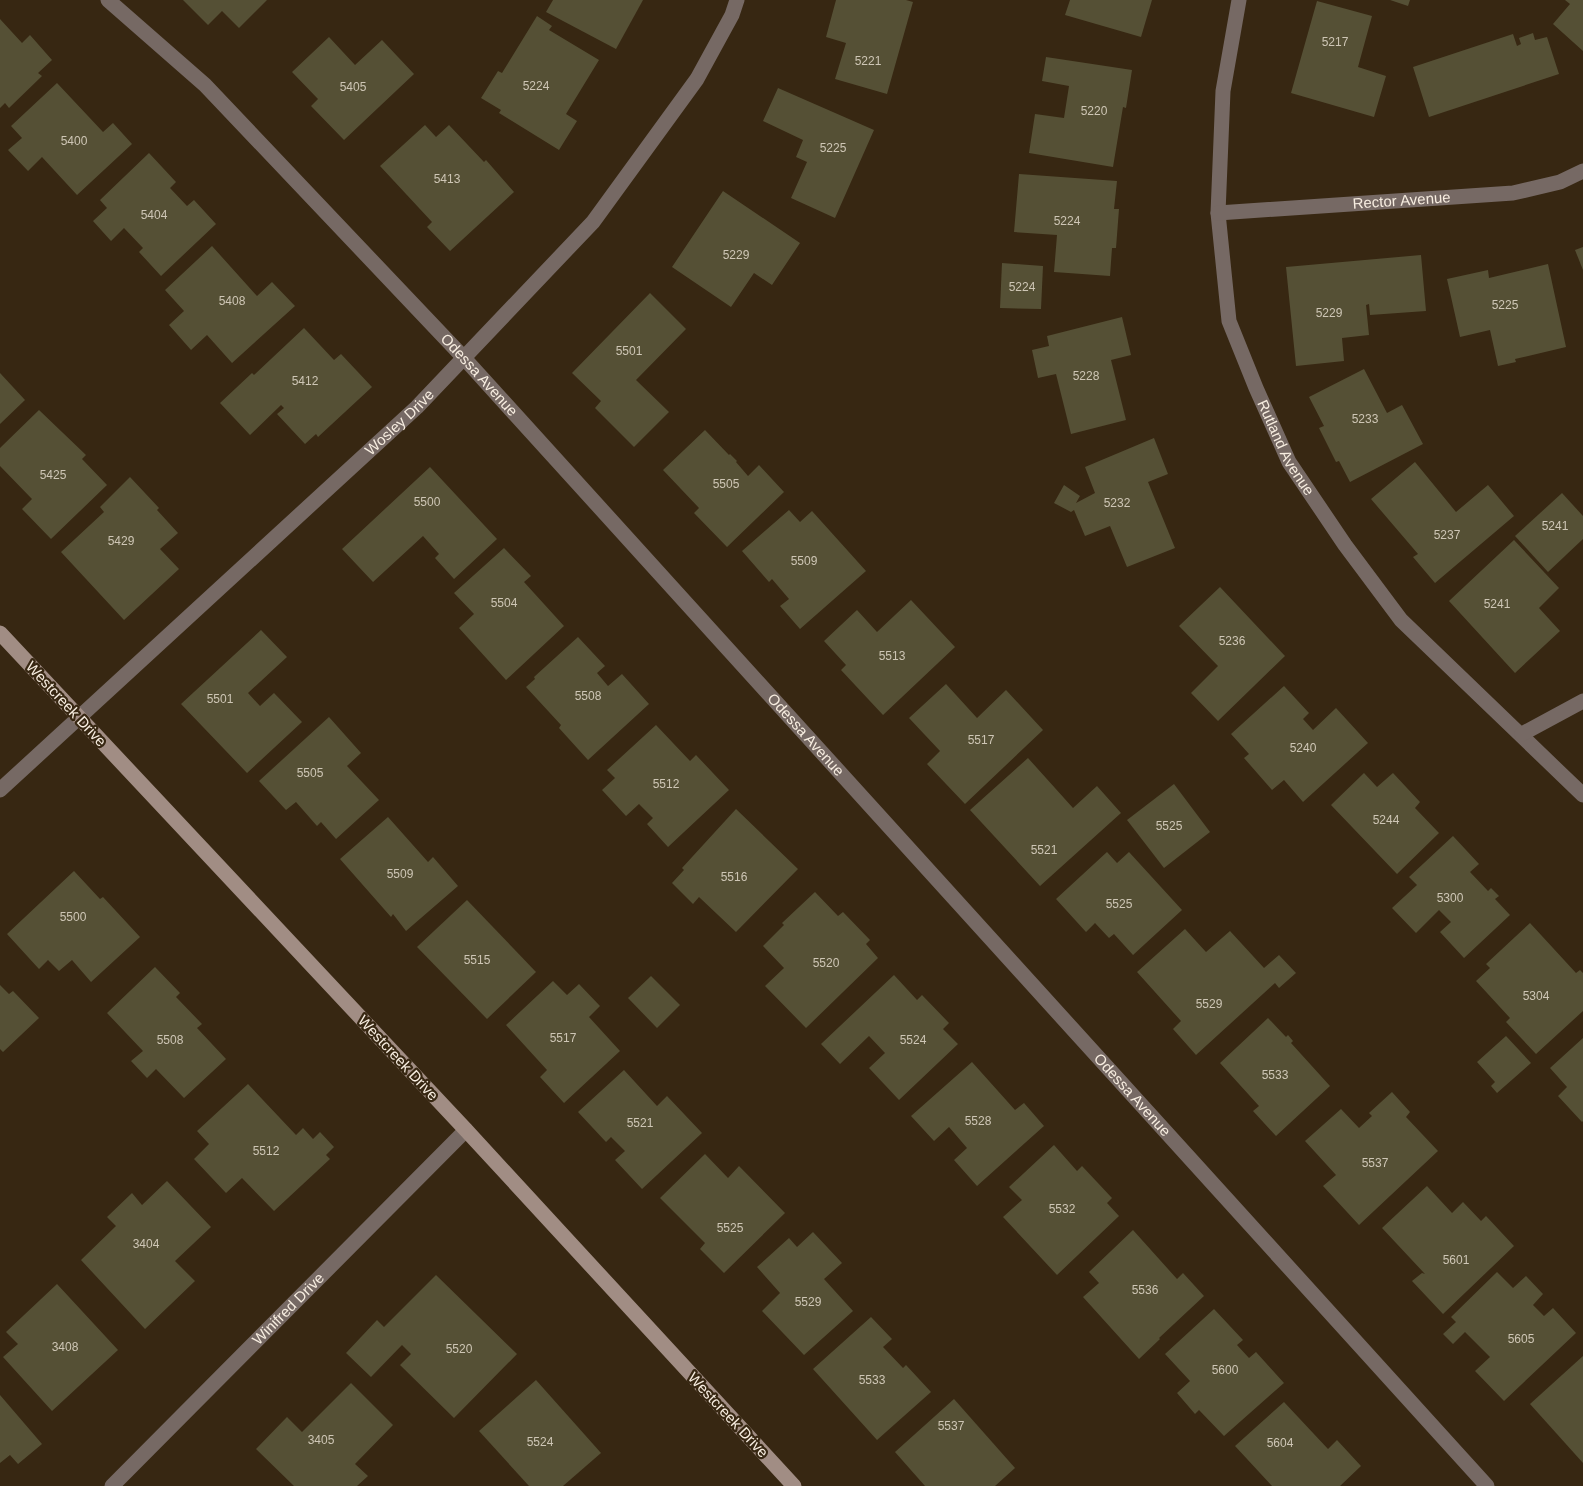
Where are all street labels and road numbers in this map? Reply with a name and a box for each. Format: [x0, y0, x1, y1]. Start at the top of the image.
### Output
street label: Rector Avenue [1352, 188, 1451, 212]
street label: Odessa Avenue [437, 330, 521, 419]
street label: Wosley Drive [361, 386, 437, 458]
street label: Rutland Avenue [1254, 397, 1318, 498]
street label: Westcreek Drive [23, 658, 110, 750]
street label: Odessa Avenue [764, 690, 848, 779]
street label: Westcreek Drive [355, 1012, 442, 1104]
street label: Odessa Avenue [1091, 1050, 1174, 1139]
street label: Winifred Drive [249, 1269, 327, 1348]
street label: Westcreek Drive [685, 1369, 772, 1461]

